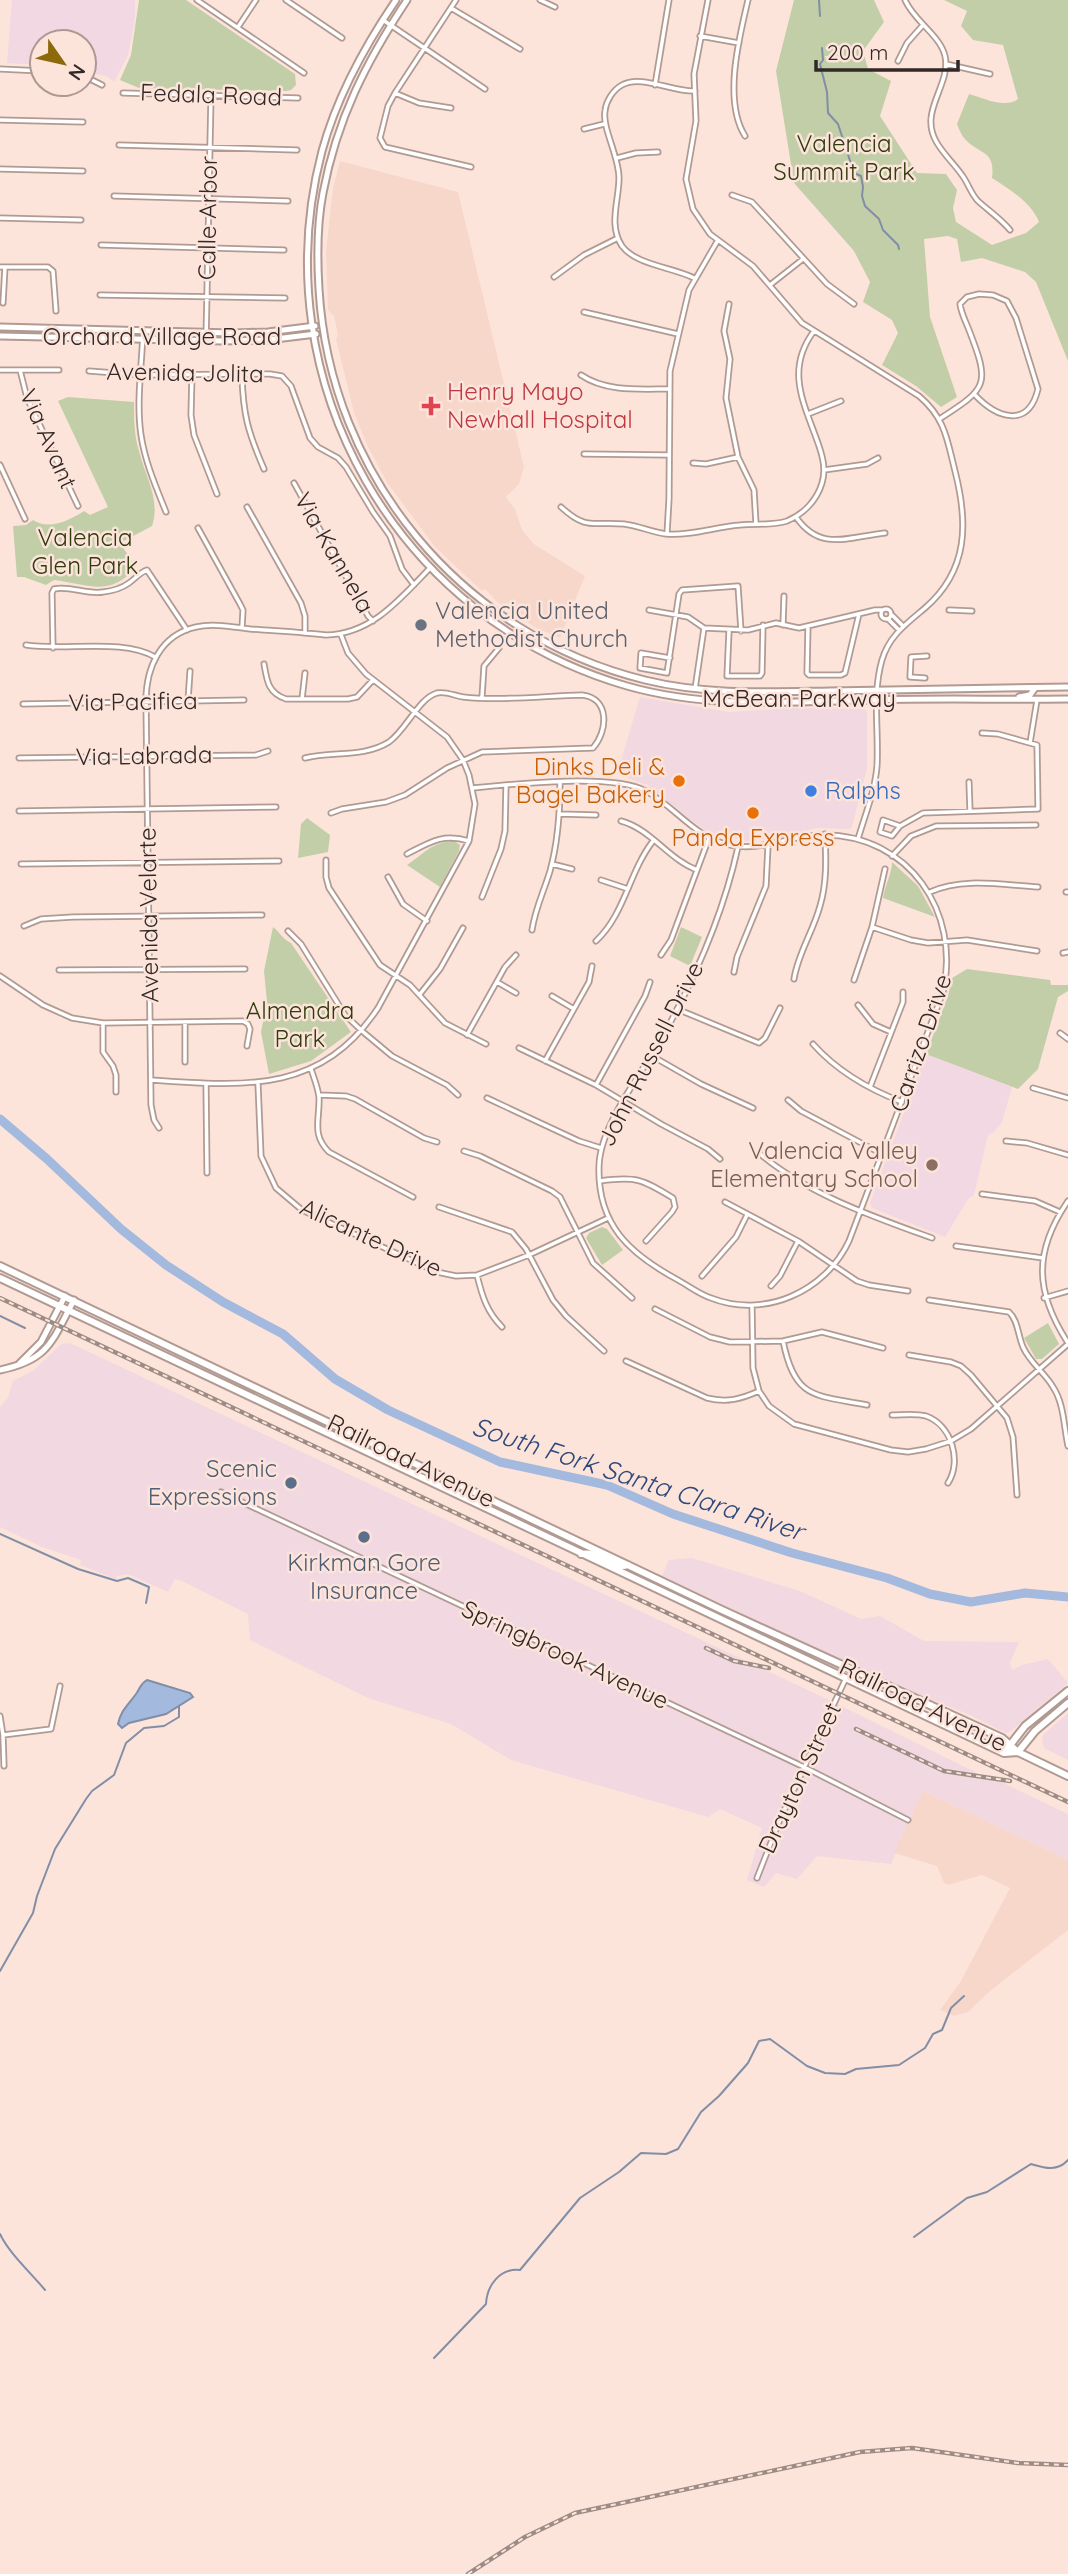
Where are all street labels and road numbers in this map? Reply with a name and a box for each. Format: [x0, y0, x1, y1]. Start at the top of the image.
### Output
street label: Fedala Road [140, 77, 283, 111]
street label: Calle Arbor [191, 156, 223, 280]
street label: Orchard Village Road [43, 321, 281, 351]
street label: Avenida Jolita [106, 356, 264, 388]
street label: Via Avant [14, 384, 84, 493]
street label: Via Kannela [288, 487, 381, 618]
street label: McBean Parkway [702, 683, 896, 713]
street label: Via Pacifica [68, 685, 198, 717]
street label: Via Labrada [75, 739, 213, 771]
street label: Avenida Velarte [131, 827, 165, 1003]
street label: John Russell Drive [591, 956, 710, 1151]
street label: Carrizo Drive [882, 970, 958, 1116]
street label: Alicante Drive [296, 1191, 447, 1283]
street label: Railroad Avenue [323, 1407, 500, 1514]
street label: Springbrook Avenue [457, 1593, 674, 1715]
street label: Railroad Avenue [835, 1651, 1012, 1758]
street label: Drayton Street [751, 1697, 847, 1858]

